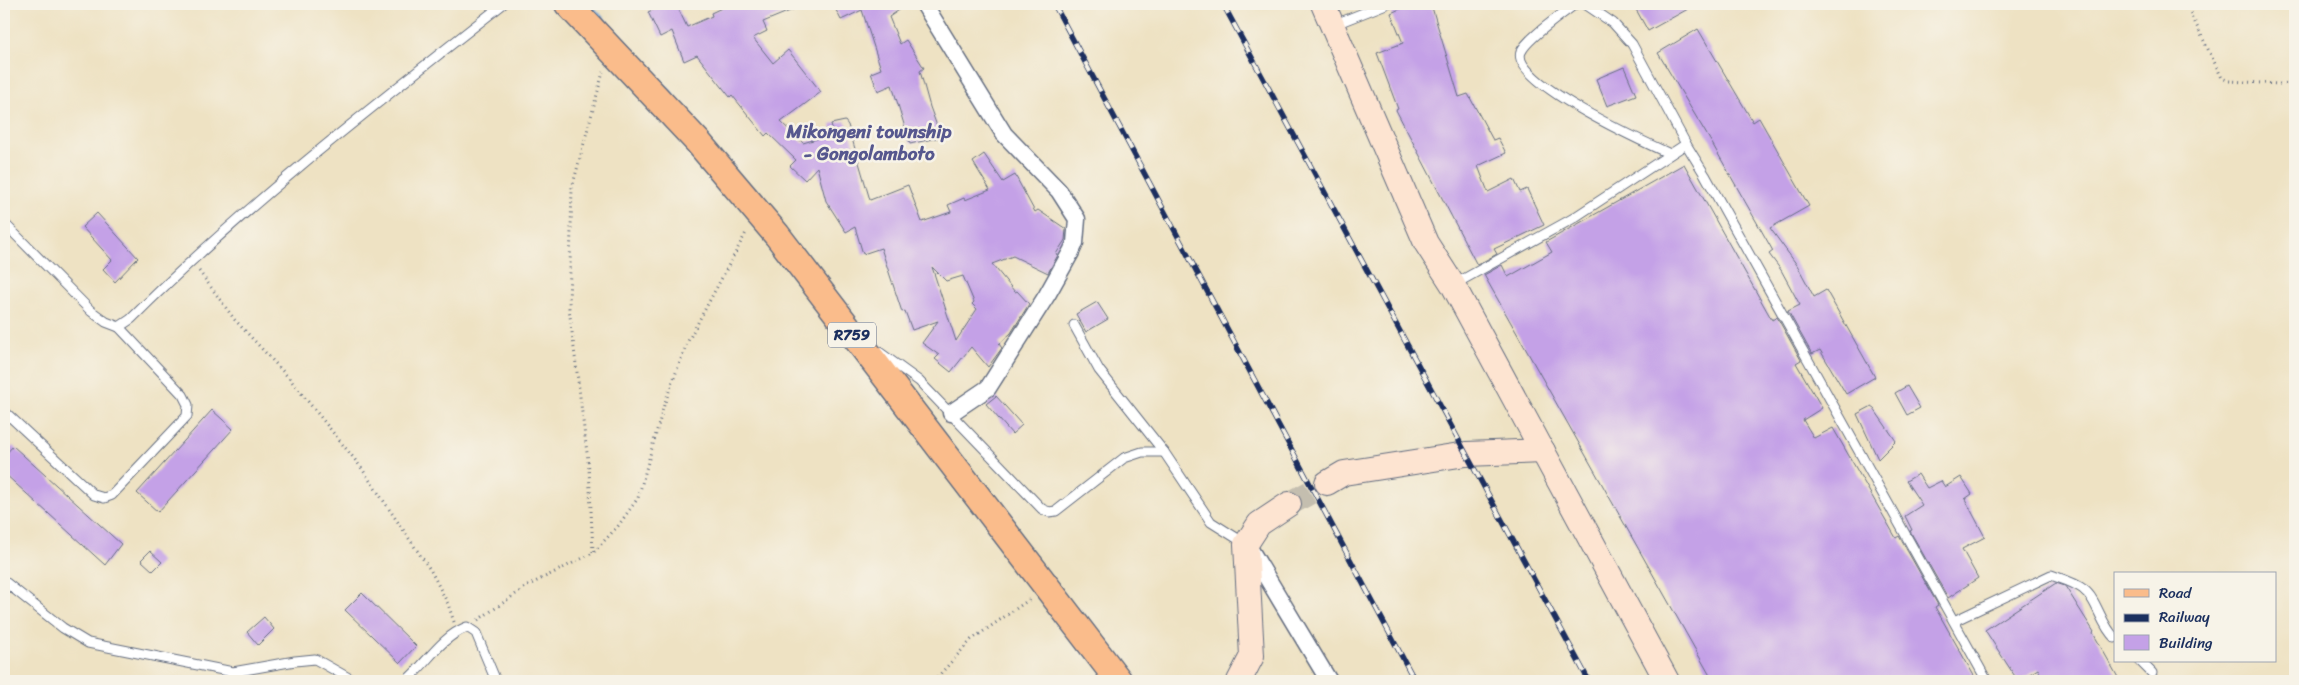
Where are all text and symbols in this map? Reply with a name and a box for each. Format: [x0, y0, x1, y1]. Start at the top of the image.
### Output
district label: Mikongeni township - Gongolamboto [785, 115, 953, 170]
road number: R759 [828, 322, 876, 348]
legend [2114, 572, 2276, 662]
text: Road [2159, 580, 2192, 606]
text: Railway [2159, 604, 2210, 630]
text: Building [2159, 630, 2213, 656]

